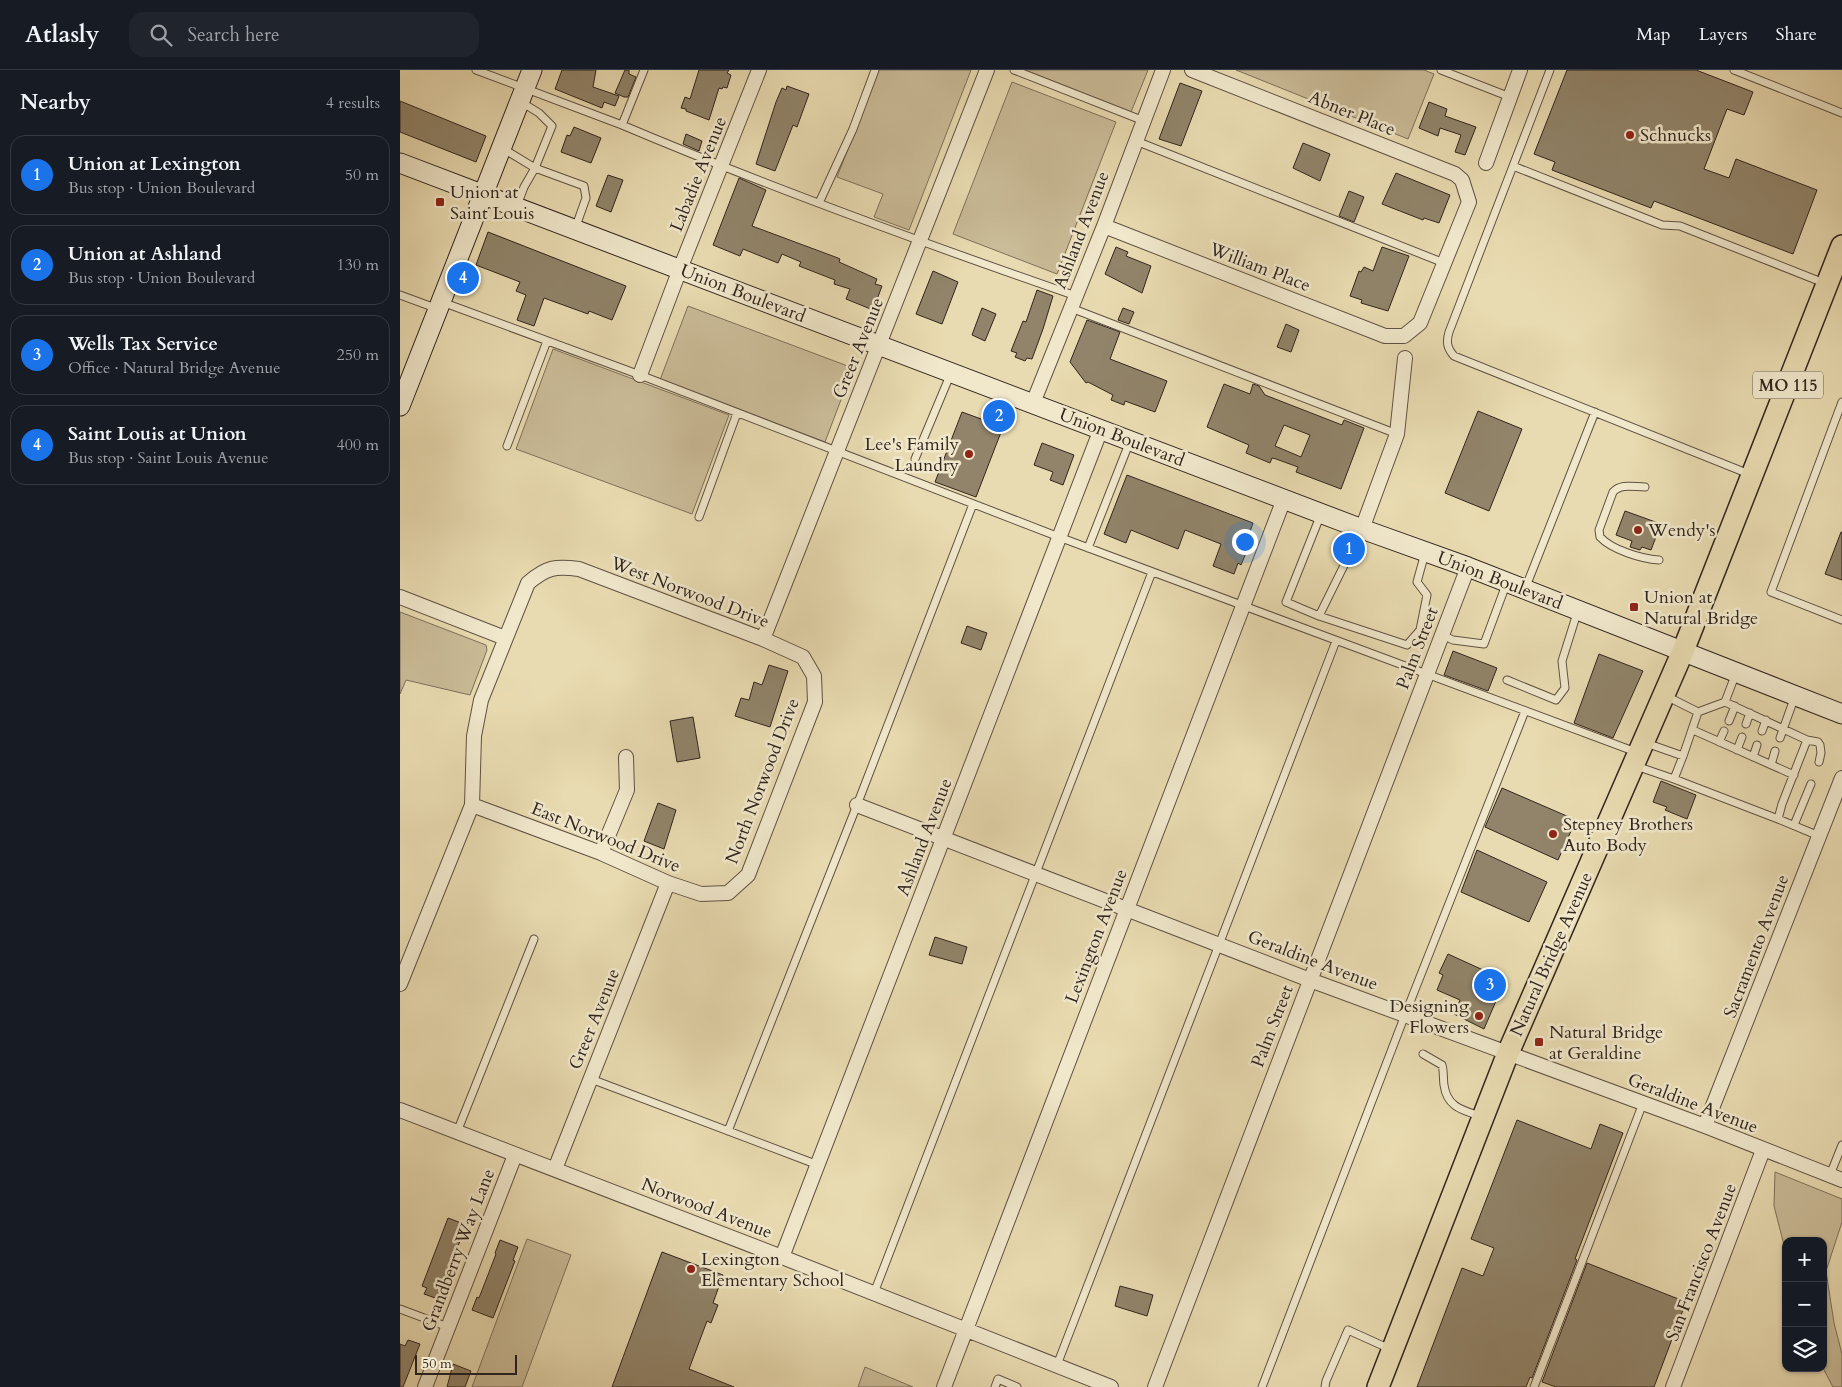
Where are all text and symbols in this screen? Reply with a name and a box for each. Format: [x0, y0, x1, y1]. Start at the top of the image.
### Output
search box [129, 12, 479, 57]
text: Atlasly [25, 18, 99, 51]
icon: search [147, 21, 175, 49]
text: Search here [187, 22, 280, 48]
text: Map [1636, 22, 1671, 47]
text: Layers [1699, 22, 1748, 47]
text: Share [1776, 22, 1817, 47]
street label: Abner Place [1305, 85, 1399, 142]
text: Nearby [20, 88, 91, 117]
text: 4 results [326, 92, 380, 114]
street label: Labadie Avenue [664, 113, 733, 235]
place label: Schnucks [1640, 123, 1711, 148]
marker: Schnucks [1624, 129, 1636, 141]
text: Union at Lexington [68, 151, 241, 177]
text: 1 [33, 164, 41, 186]
text: 50 m [345, 164, 379, 186]
street label: Ashland Avenue [1048, 168, 1115, 293]
text: Bus stop · Union Boulevard [68, 177, 255, 199]
place label: Union at Saint Louis [450, 180, 534, 226]
marker: Union at Saint Louis [434, 196, 446, 208]
street label: William Place [1205, 236, 1314, 298]
text: Union at Ashland [68, 241, 222, 267]
text: 2 [33, 254, 41, 276]
text: 130 m [337, 254, 379, 276]
street label: Union Boulevard [677, 258, 809, 329]
pin: 4 [447, 259, 479, 297]
text: Bus stop · Union Boulevard [68, 267, 255, 289]
street label: Greer Avenue [827, 294, 890, 402]
text: Wells Tax Service [68, 331, 218, 357]
text: 3 [33, 344, 41, 366]
text: 250 m [337, 344, 379, 366]
text: Office · Natural Bridge Avenue [68, 357, 281, 379]
road number: MO 115 [1753, 372, 1823, 398]
pin: 2 [983, 397, 1015, 435]
street label: Union Boulevard [1056, 402, 1188, 473]
text: Saint Louis at Union [68, 421, 247, 447]
place label: Lee's Family Laundry [864, 432, 959, 478]
text: 4 [33, 434, 41, 456]
text: 400 m [337, 434, 379, 456]
text: Bus stop · Saint Louis Avenue [68, 447, 269, 469]
marker: Lee's Family Laundry [963, 448, 975, 460]
place label: Wendy's [1647, 518, 1715, 543]
marker: Wendy's [1632, 524, 1644, 536]
your location [1232, 529, 1258, 555]
pin: 1 [1333, 530, 1365, 568]
street label: Union Boulevard [1434, 545, 1566, 616]
street label: West Norwood Drive [606, 550, 773, 634]
place label: Union at Natural Bridge [1644, 585, 1758, 631]
marker: Union at Natural Bridge [1628, 601, 1640, 613]
street label: Palm Street [1390, 603, 1445, 693]
street label: North Norwood Drive [719, 695, 806, 868]
street label: Ashland Avenue [891, 775, 958, 900]
street label: East Norwood Drive [527, 796, 684, 879]
place label: Stepney Brothers Auto Body [1563, 812, 1693, 858]
marker: Stepney Brothers Auto Body [1547, 828, 1559, 840]
street label: Lexington Avenue [1059, 865, 1134, 1007]
street label: Natural Bridge Avenue [1504, 868, 1599, 1040]
street label: Sacramento Avenue [1718, 871, 1795, 1021]
street label: Geraldine Avenue [1244, 924, 1382, 997]
street label: Greer Avenue [563, 965, 626, 1073]
pin: 3 [1474, 966, 1506, 1004]
street label: Palm Street [1245, 981, 1300, 1071]
place label: Designing Flowers [1389, 994, 1470, 1040]
marker: Designing Flowers [1473, 1010, 1485, 1022]
place label: Natural Bridge at Geraldine [1549, 1020, 1663, 1066]
marker: Natural Bridge at Geraldine [1533, 1036, 1545, 1048]
street label: Geraldine Avenue [1624, 1067, 1762, 1140]
street label: Grandberry Way Lane [416, 1165, 501, 1335]
street label: Norwood Avenue [638, 1172, 776, 1245]
street label: San Francisco Avenue [1660, 1180, 1743, 1345]
map controls [1782, 1237, 1827, 1372]
button: + [1782, 1237, 1827, 1282]
place label: Lexington Elementary School [701, 1247, 844, 1293]
marker: Lexington Elementary School [685, 1263, 697, 1275]
button: − [1782, 1282, 1827, 1327]
button: layers [1782, 1327, 1827, 1372]
scale bar [415, 1352, 518, 1375]
text: 50 m [422, 1354, 452, 1373]

